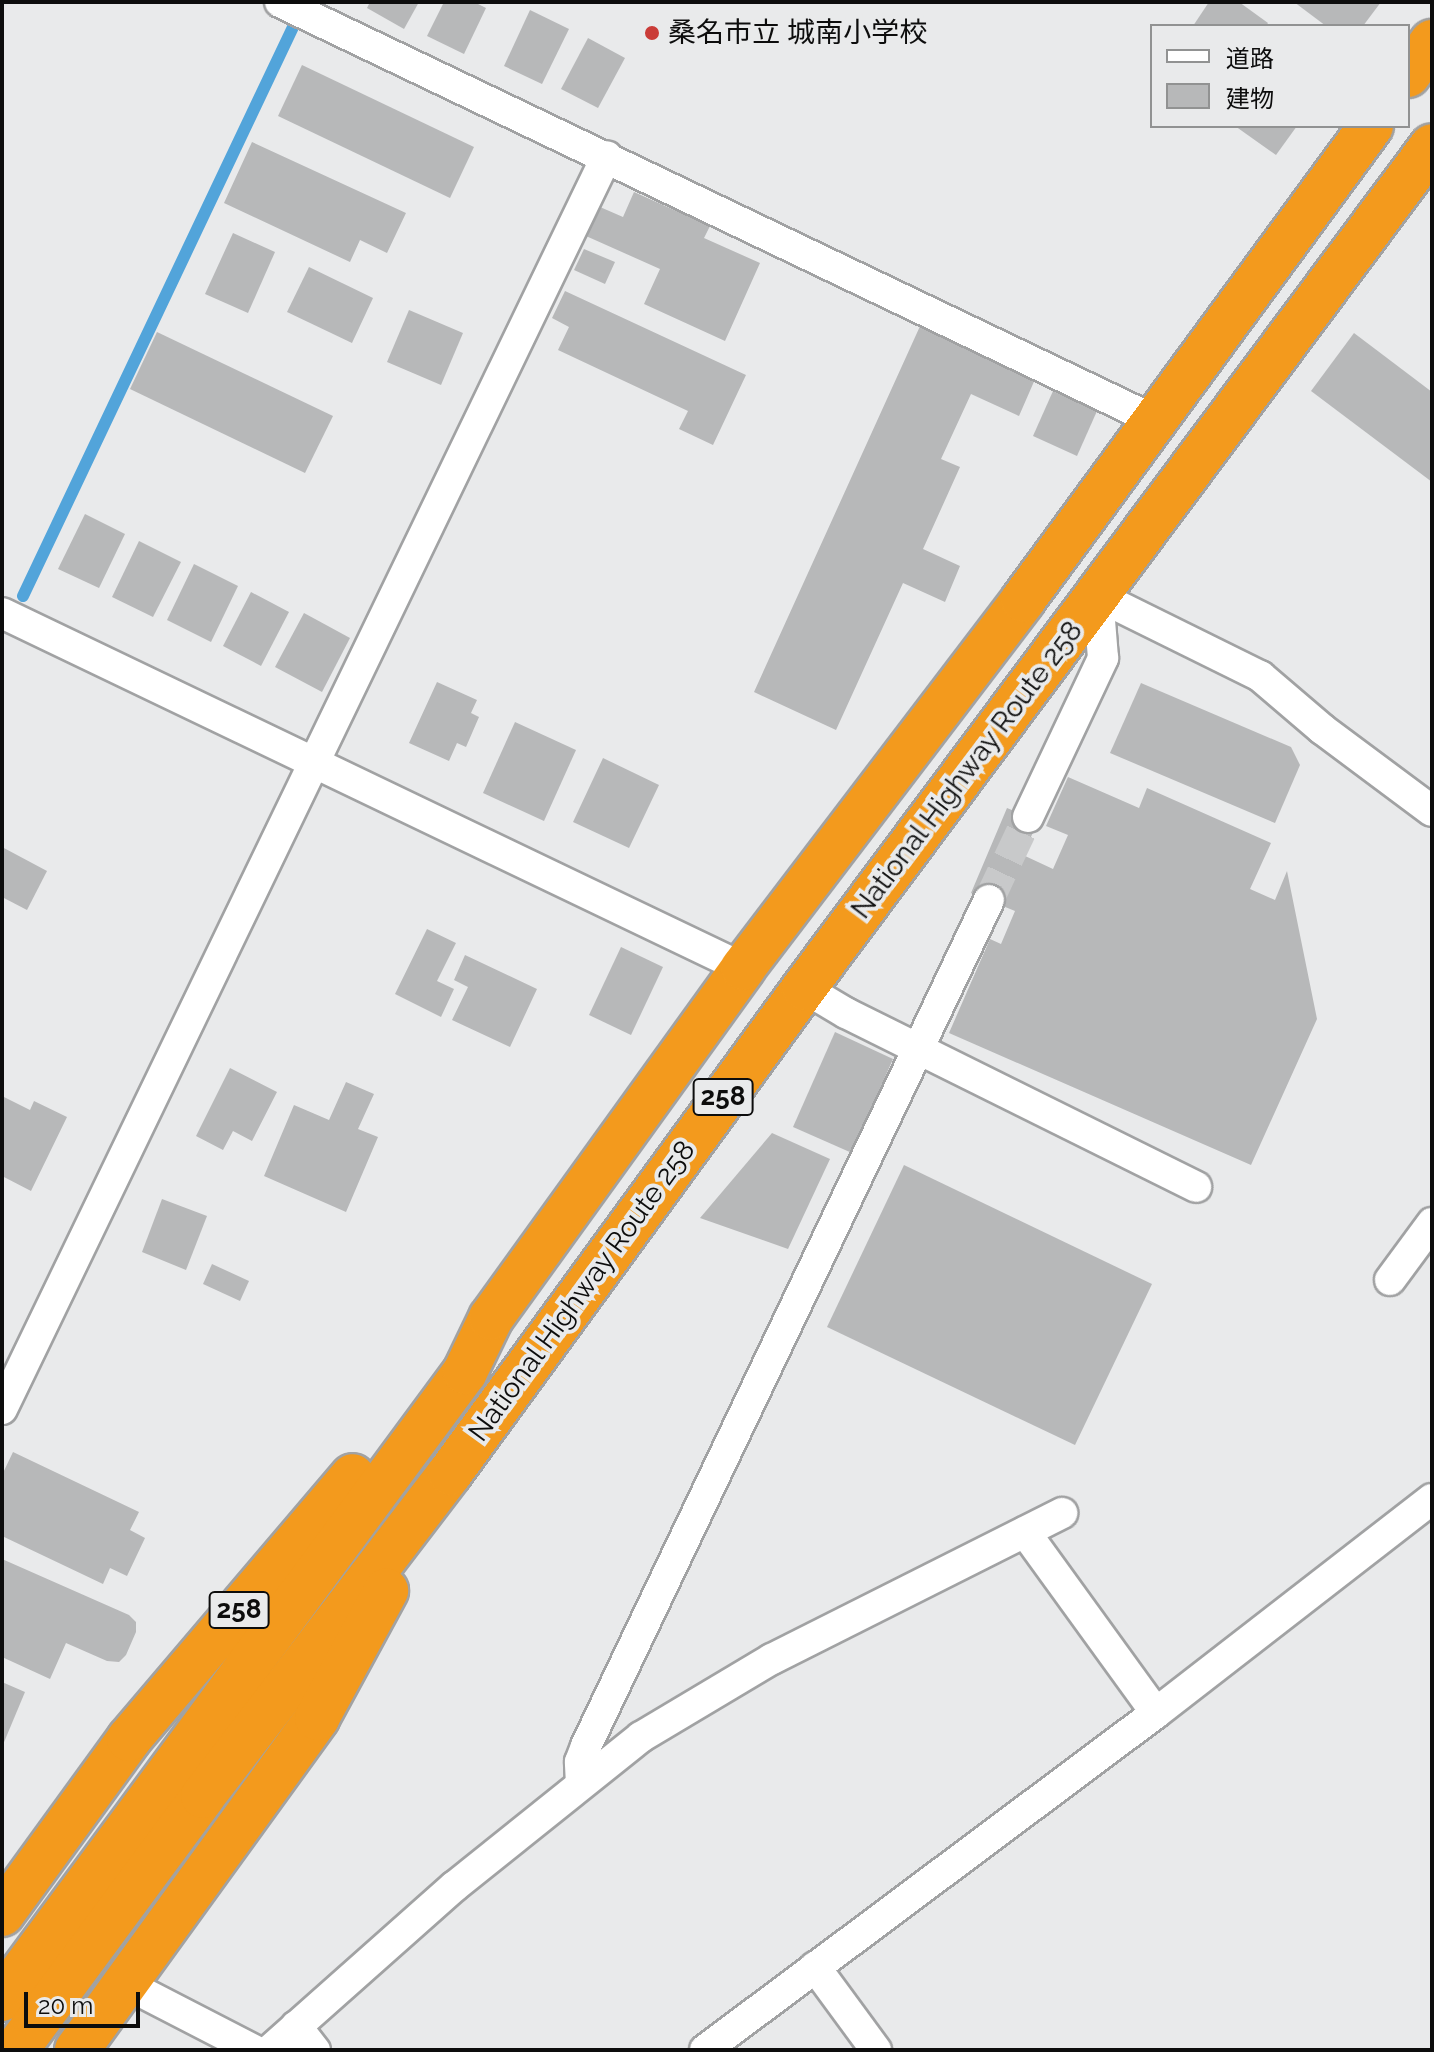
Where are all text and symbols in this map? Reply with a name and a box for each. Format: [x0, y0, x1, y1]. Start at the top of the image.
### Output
place label: 桑名市立 城南小学校 [668, 16, 927, 50]
marker: 桑名市立 城南小学校 [643, 24, 661, 42]
legend [1150, 24, 1410, 128]
text: 道路 [1226, 44, 1274, 73]
text: 建物 [1226, 84, 1274, 113]
street label: National Highway Route 258 [844, 614, 1090, 926]
road number: 258 [691, 1075, 755, 1119]
street label: National Highway Route 258 [461, 1133, 703, 1449]
road number: 258 [207, 1588, 271, 1632]
scale bar [28, 1976, 144, 2026]
text: 20 m [38, 1991, 93, 2020]

